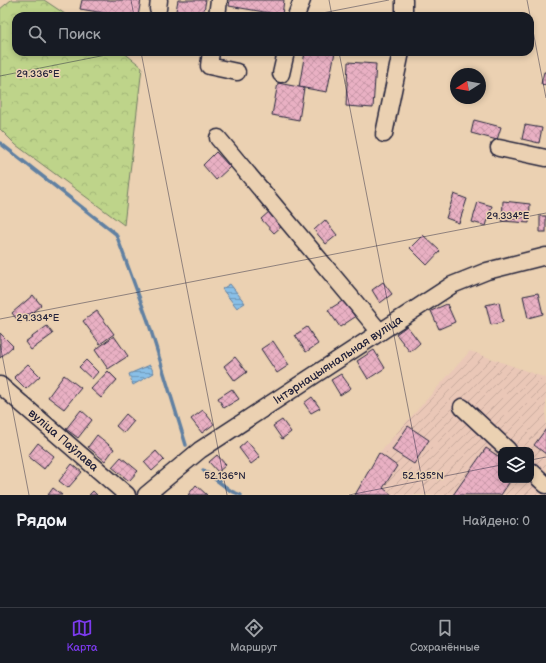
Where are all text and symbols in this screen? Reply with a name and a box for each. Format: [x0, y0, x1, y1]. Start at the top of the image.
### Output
search box [12, 12, 534, 56]
icon: search [26, 23, 48, 45]
text: Поиск [58, 25, 101, 44]
text: 29.336°E [16, 68, 60, 80]
north arrow [450, 68, 486, 104]
text: 29.334°E [487, 210, 530, 222]
text: 29.334°E [17, 312, 60, 324]
street label: Інтэрнацыянальная вуліца [271, 312, 405, 408]
street label: вуліца Паўлава [25, 406, 101, 475]
map controls [498, 447, 534, 483]
button: layers [498, 447, 534, 483]
text: 52.136°N [204, 470, 246, 482]
text: 52.135°N [402, 470, 444, 482]
text: Рядом [16, 511, 67, 531]
text: Найдено: 0 [462, 513, 530, 529]
tab: Карта [66, 617, 97, 654]
tab: Маршрут [230, 617, 277, 654]
tab: Сохранённые [410, 617, 480, 654]

